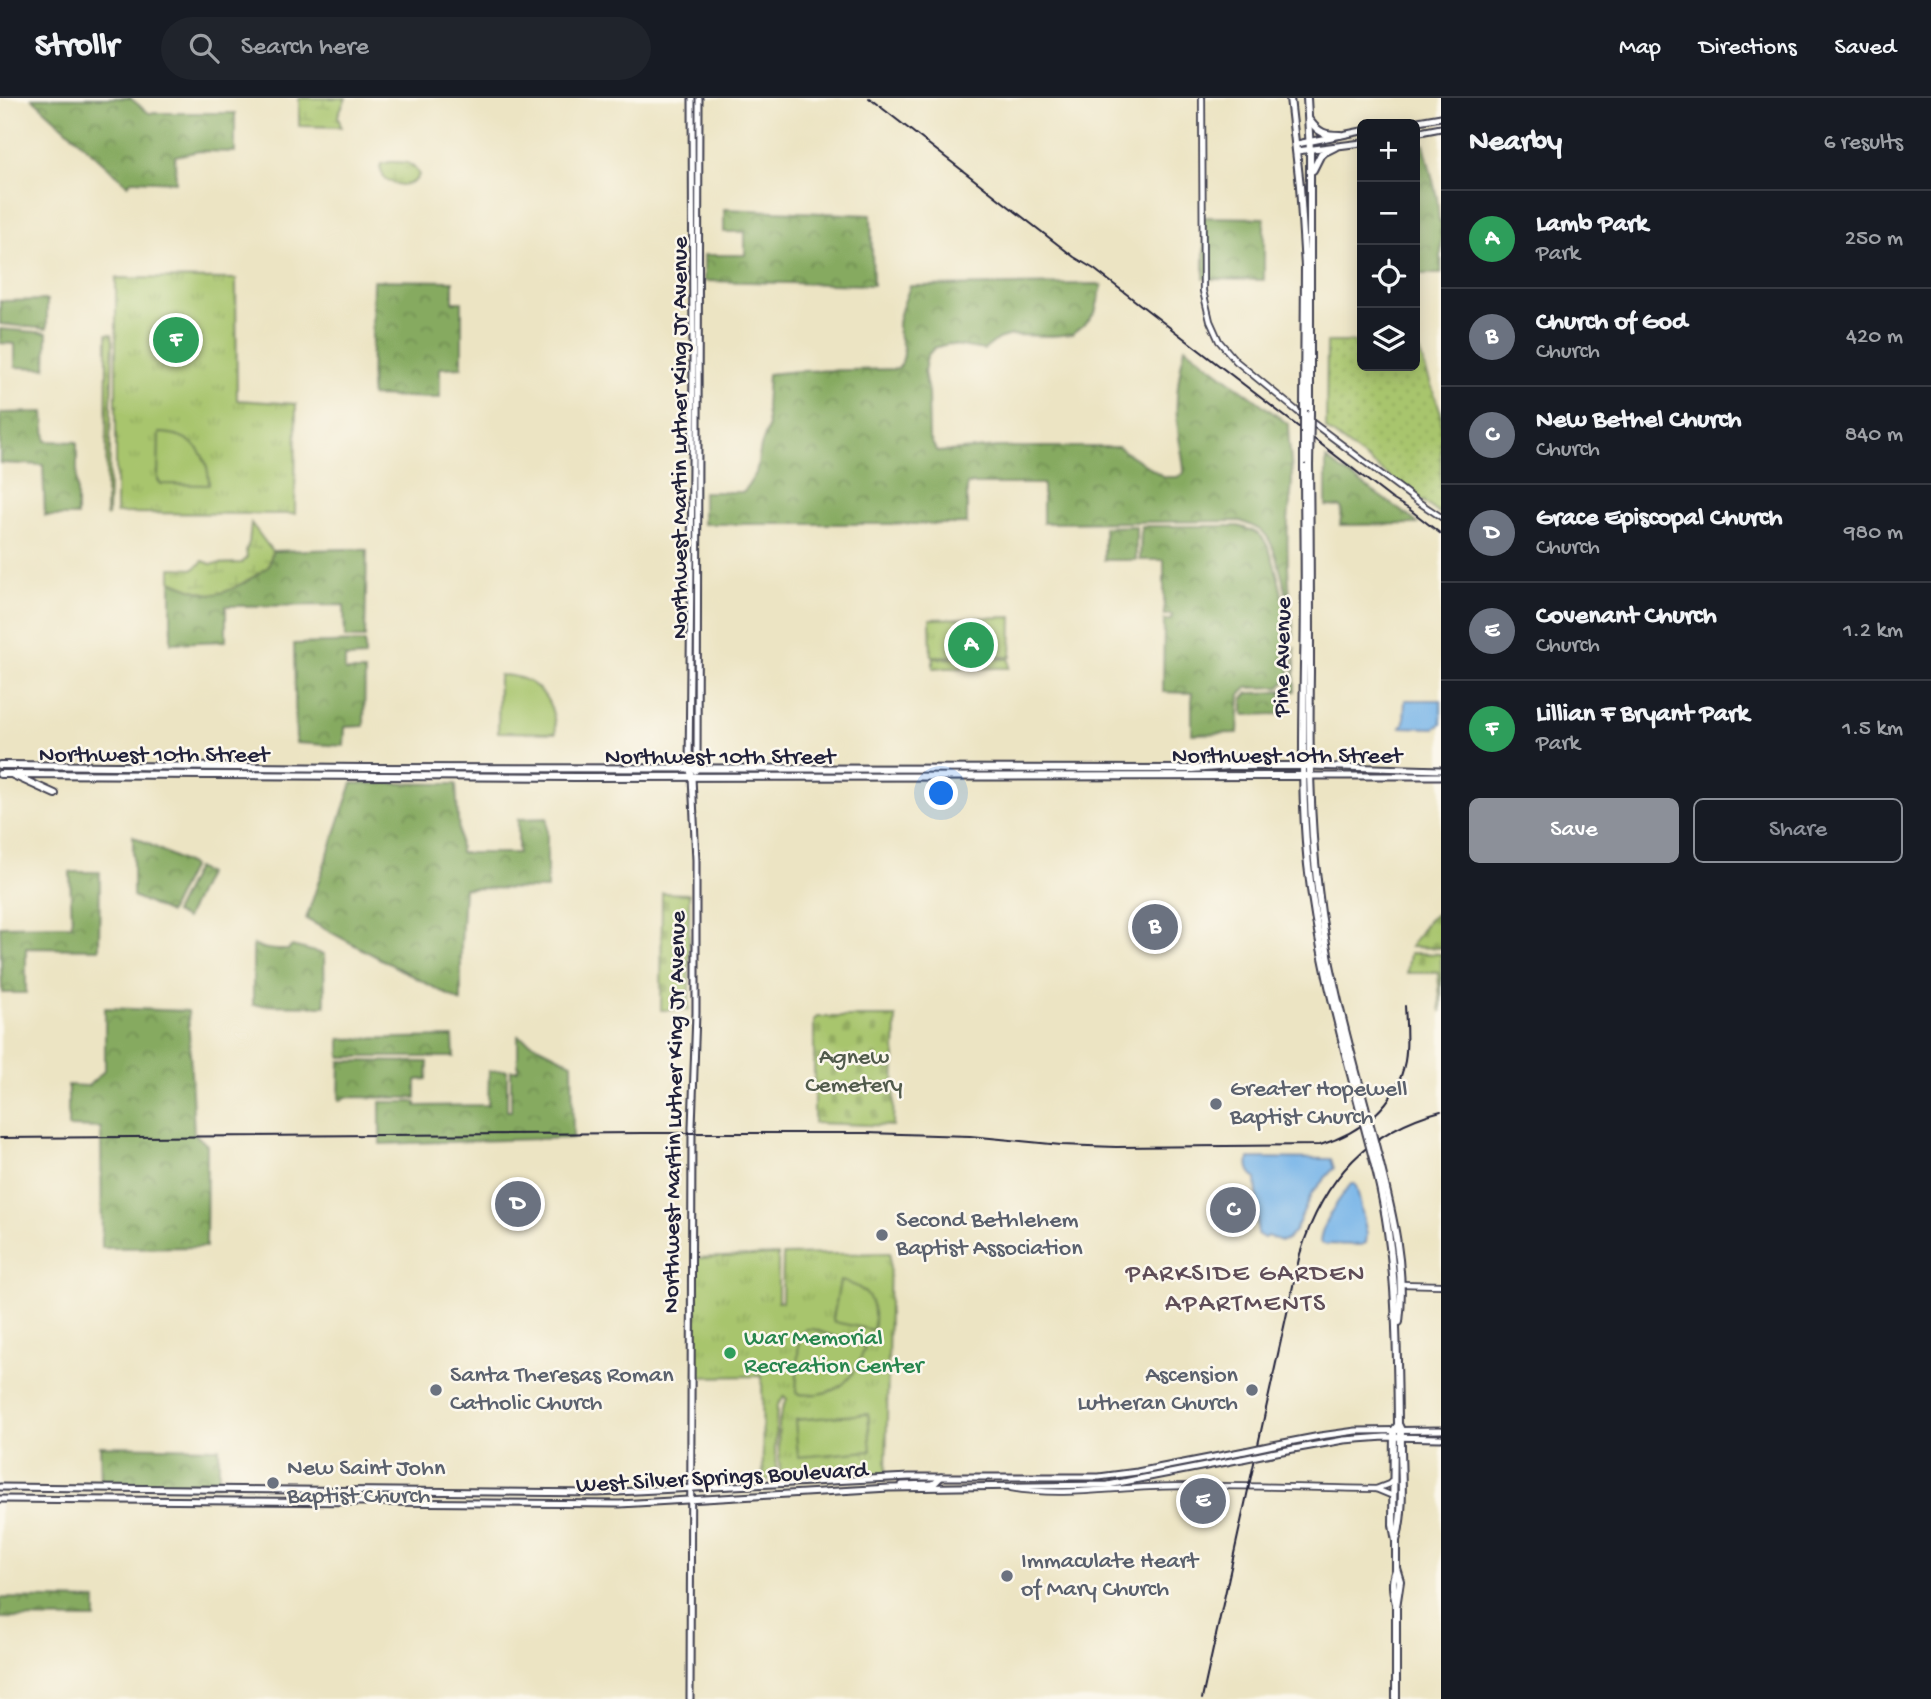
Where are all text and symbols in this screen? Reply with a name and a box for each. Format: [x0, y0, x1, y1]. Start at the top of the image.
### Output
search box [161, 17, 651, 80]
text: Strollr [35, 29, 119, 67]
icon: search [185, 29, 223, 67]
text: Search here [241, 33, 369, 64]
text: Map [1619, 34, 1661, 63]
text: Directions [1699, 34, 1797, 63]
text: Saved [1835, 34, 1896, 63]
map controls [1357, 119, 1420, 371]
button: + [1357, 119, 1420, 182]
text: Nearby [1469, 126, 1562, 161]
text: 6 results [1824, 130, 1903, 157]
button: − [1357, 182, 1420, 245]
text: Lamb Park [1536, 210, 1648, 241]
text: A [1485, 226, 1499, 253]
text: 250 m [1845, 226, 1903, 253]
street label: Northwest Martin Luther King Jr Avenue [667, 236, 696, 639]
text: Park [1536, 241, 1580, 268]
button: locate [1357, 245, 1420, 308]
button: layers [1357, 308, 1420, 371]
text: Church of God [1536, 308, 1687, 339]
pin: F [153, 314, 199, 366]
text: B [1486, 324, 1498, 351]
text: 420 m [1846, 324, 1903, 351]
text: Church [1536, 339, 1600, 366]
text: New Bethel Church [1536, 406, 1742, 437]
text: C [1486, 422, 1498, 449]
text: 840 m [1845, 422, 1903, 449]
text: Church [1536, 437, 1600, 464]
text: Grace Episcopal Church [1536, 504, 1782, 535]
text: D [1485, 520, 1500, 547]
text: 980 m [1844, 520, 1903, 547]
text: Church [1536, 535, 1600, 562]
street label: Pine Avenue [1268, 596, 1300, 718]
text: Covenant Church [1536, 602, 1717, 633]
text: E [1485, 618, 1499, 645]
text: 1.2 km [1843, 618, 1903, 645]
pin: A [948, 619, 994, 671]
text: Church [1536, 633, 1600, 660]
text: Lillian F Bryant Park [1536, 700, 1749, 731]
text: F [1486, 716, 1498, 743]
text: 1.5 km [1842, 716, 1903, 743]
text: Park [1536, 731, 1580, 758]
street label: Northwest 10th Street [39, 742, 271, 771]
street label: Northwest 10th Street [1172, 743, 1404, 772]
street label: Northwest 10th Street [605, 744, 837, 773]
your location [924, 776, 958, 810]
button: Save [1469, 798, 1679, 863]
button: Share [1693, 798, 1903, 863]
pin: B [1132, 901, 1178, 953]
street label: Northwest Martin Luther King Jr Avenue [658, 910, 694, 1314]
park label: Agnew Cemetery [805, 1044, 903, 1101]
place label: Greater Hopewell Baptist Church [1229, 1076, 1408, 1133]
marker: Greater Hopewell Baptist Church [1208, 1096, 1224, 1112]
pin: D [495, 1178, 541, 1230]
pin: C [1210, 1184, 1256, 1236]
place label: Second Bethlehem Baptist Association [895, 1207, 1083, 1264]
marker: Second Bethlehem Baptist Association [874, 1227, 890, 1243]
district label: PARKSIDE GARDEN APARTMENTS [1125, 1260, 1366, 1321]
place label: War Memorial Recreation Center [744, 1325, 926, 1382]
marker: War Memorial Recreation Center [722, 1345, 738, 1361]
place label: Santa Theresas Roman Catholic Church [450, 1362, 674, 1419]
place label: Ascension Lutheran Church [1077, 1362, 1239, 1419]
marker: Santa Theresas Roman Catholic Church [428, 1382, 444, 1398]
marker: Ascension Lutheran Church [1244, 1382, 1260, 1398]
place label: New Saint John Baptist Church [286, 1455, 446, 1512]
street label: West Silver Springs Boulevard [575, 1457, 871, 1501]
marker: New Saint John Baptist Church [265, 1475, 281, 1491]
pin: E [1180, 1475, 1226, 1527]
place label: Immaculate Heart of Mary Church [1021, 1548, 1200, 1605]
marker: Immaculate Heart of Mary Church [999, 1568, 1015, 1584]

